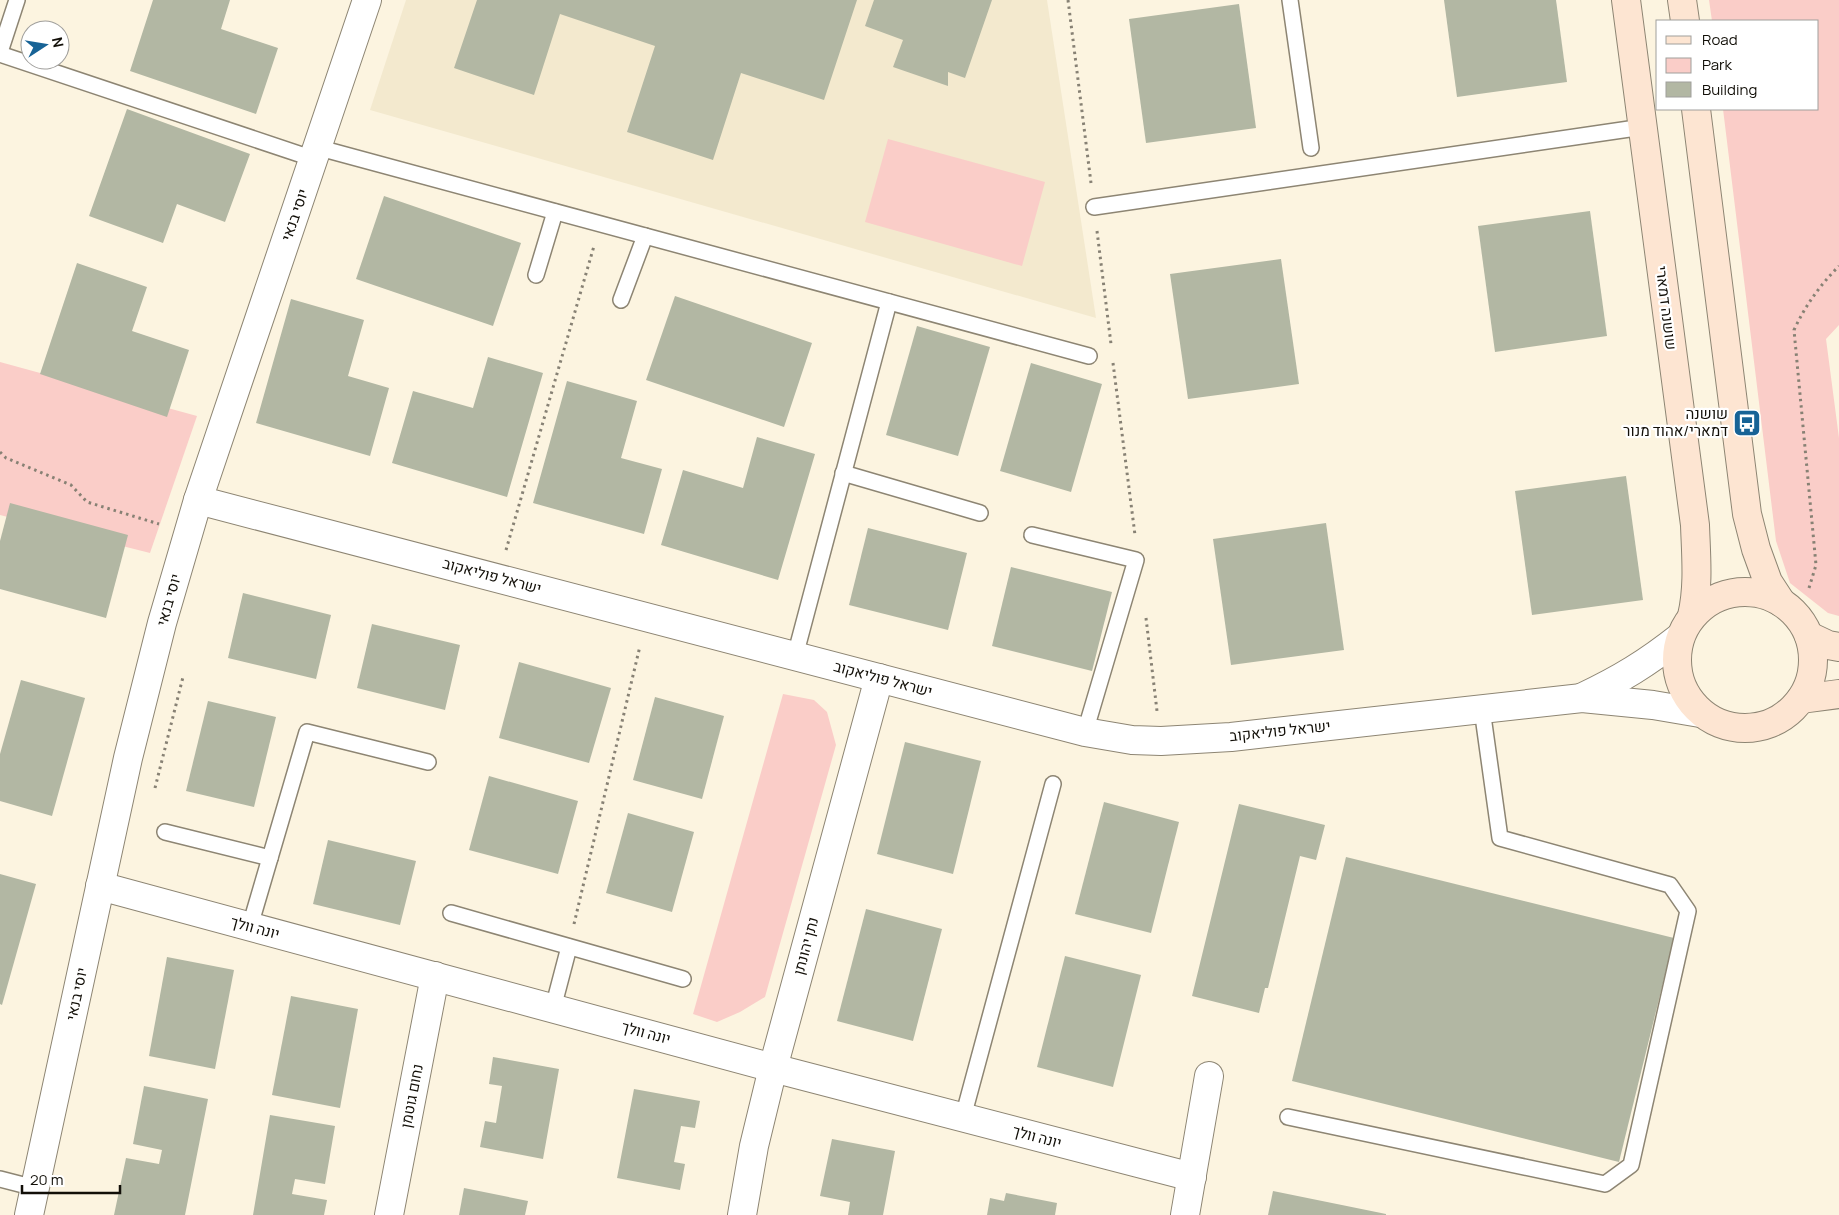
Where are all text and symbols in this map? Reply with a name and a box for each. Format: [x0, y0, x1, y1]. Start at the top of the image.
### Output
north arrow [20, 20, 70, 70]
legend [1656, 20, 1819, 110]
text: Road [1702, 29, 1738, 50]
text: N [48, 35, 69, 49]
text: Park [1702, 54, 1732, 75]
text: Building [1702, 79, 1757, 100]
street label: יוסי בנאי [276, 186, 313, 244]
street label: שושנה דמארי [1651, 265, 1682, 351]
place label: שושנה דמארי/אהוד מנור [1623, 403, 1728, 441]
bus stop icon: שושנה דמארי/אהוד מנור [1732, 408, 1762, 438]
street label: ישראל פוליאקוב [440, 552, 544, 599]
street label: יוסי בנאי [151, 571, 186, 628]
street label: ישראל פוליאקוב [831, 655, 935, 702]
street label: ישראל פוליאקוב [1228, 715, 1332, 746]
street label: יונה וולך [228, 911, 282, 944]
street label: נתן יהונתן [788, 915, 823, 977]
street label: יוסי בנאי [61, 966, 92, 1022]
street label: יונה וולך [619, 1016, 673, 1049]
street label: נחום גוטמן [395, 1062, 428, 1130]
street label: יונה וולך [1010, 1120, 1064, 1153]
scale bar [22, 1162, 120, 1194]
text: 20 m [30, 1169, 63, 1190]

